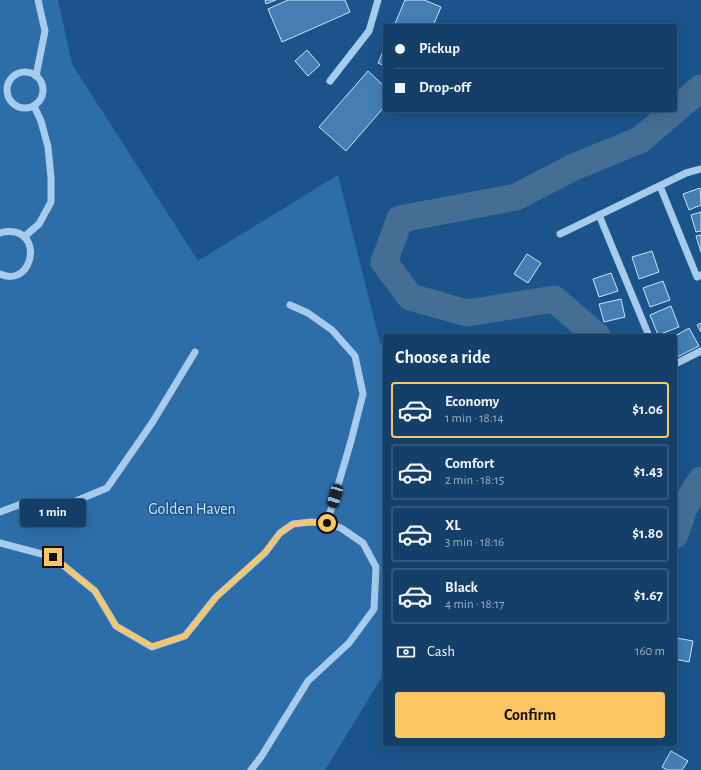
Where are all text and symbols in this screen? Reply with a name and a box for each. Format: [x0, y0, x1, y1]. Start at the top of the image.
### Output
text: Pickup [419, 41, 460, 56]
text: Drop-off [419, 80, 471, 95]
text: Choose a ride [395, 349, 490, 367]
icon: car [397, 392, 433, 428]
text: Economy [445, 394, 499, 409]
text: $1.06 [632, 402, 663, 417]
text: 1 min · 18:14 [445, 412, 503, 425]
icon: car [397, 454, 433, 490]
text: Comfort [445, 456, 494, 471]
text: $1.43 [633, 464, 663, 479]
text: 2 min · 18:15 [445, 474, 504, 487]
car [326, 483, 344, 509]
callout: 1 min [20, 499, 86, 527]
park label: Golden Haven [148, 501, 236, 517]
text: 1 min [39, 506, 67, 519]
route start [318, 514, 336, 532]
icon: car [397, 516, 433, 552]
text: XL [445, 518, 461, 533]
text: $1.80 [632, 526, 663, 541]
text: 3 min · 18:16 [445, 536, 504, 549]
route end [44, 548, 62, 566]
icon: car [397, 578, 433, 614]
text: Black [445, 580, 478, 595]
text: $1.67 [634, 588, 663, 603]
text: 4 min · 18:17 [445, 598, 504, 611]
icon: cash [395, 641, 417, 663]
text: Cash [427, 644, 455, 659]
text: 160 m [635, 645, 665, 658]
button: Confirm [395, 692, 665, 738]

